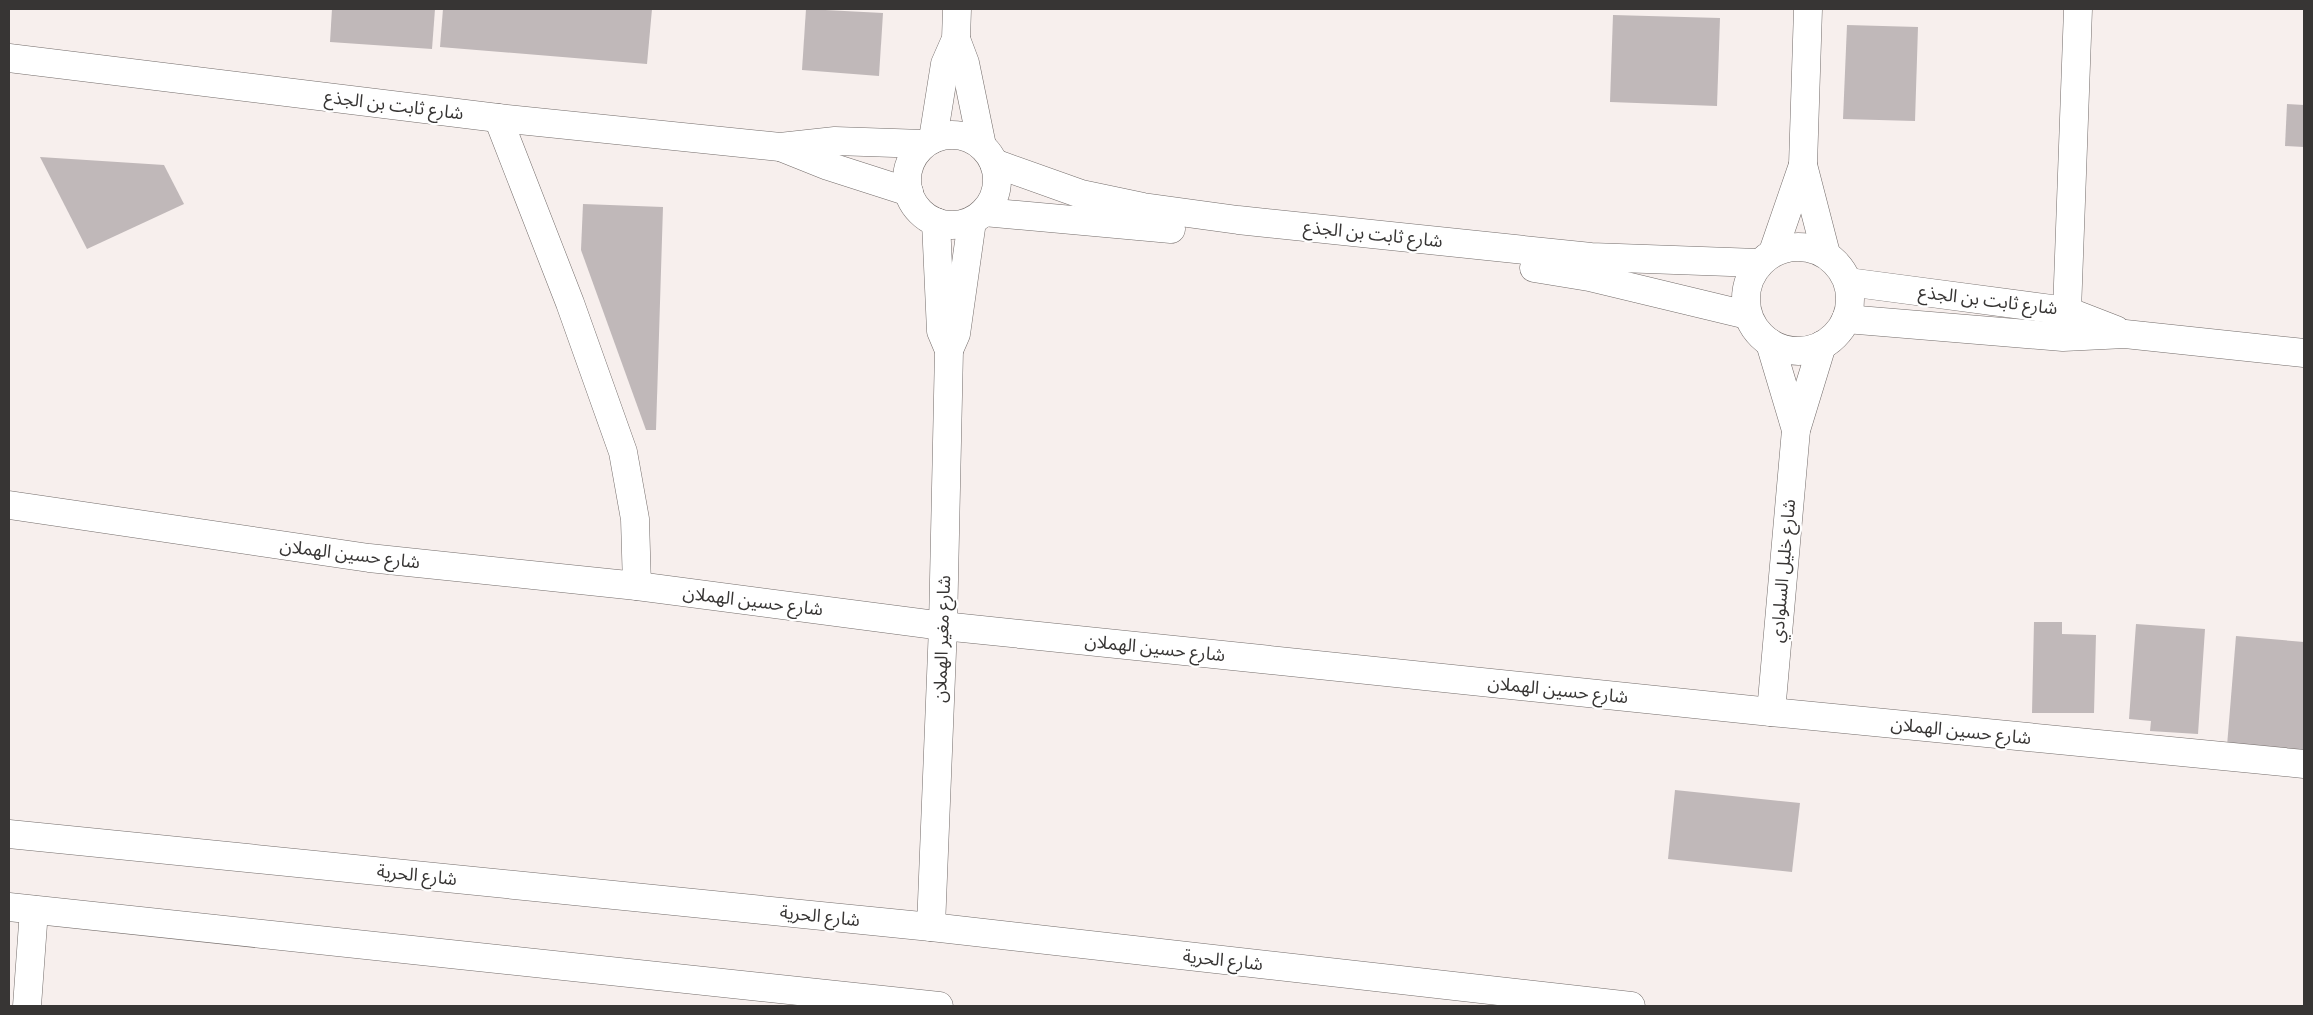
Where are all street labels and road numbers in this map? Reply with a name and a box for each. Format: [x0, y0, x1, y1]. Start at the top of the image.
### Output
street label: شارع ثابت بن الجذع [323, 86, 465, 127]
street label: شارع ثابت بن الجذع [1302, 216, 1444, 255]
street label: شارع ثابت بن الجذع [1917, 281, 2059, 322]
street label: شارع خليل السلوادي [1766, 498, 1803, 644]
street label: شارع حسين الهملان [278, 534, 421, 576]
street label: شارع مغير الهملان [929, 575, 958, 703]
street label: شارع حسين الهملان [681, 581, 824, 623]
street label: شارع حسين الهملان [1083, 630, 1226, 669]
street label: شارع حسين الهملان [1486, 672, 1629, 711]
street label: شارع حسين الهملان [1889, 713, 2032, 752]
street label: شارع الحرية [376, 860, 458, 893]
street label: شارع الحرية [779, 901, 861, 934]
street label: شارع الحرية [1182, 945, 1264, 978]

